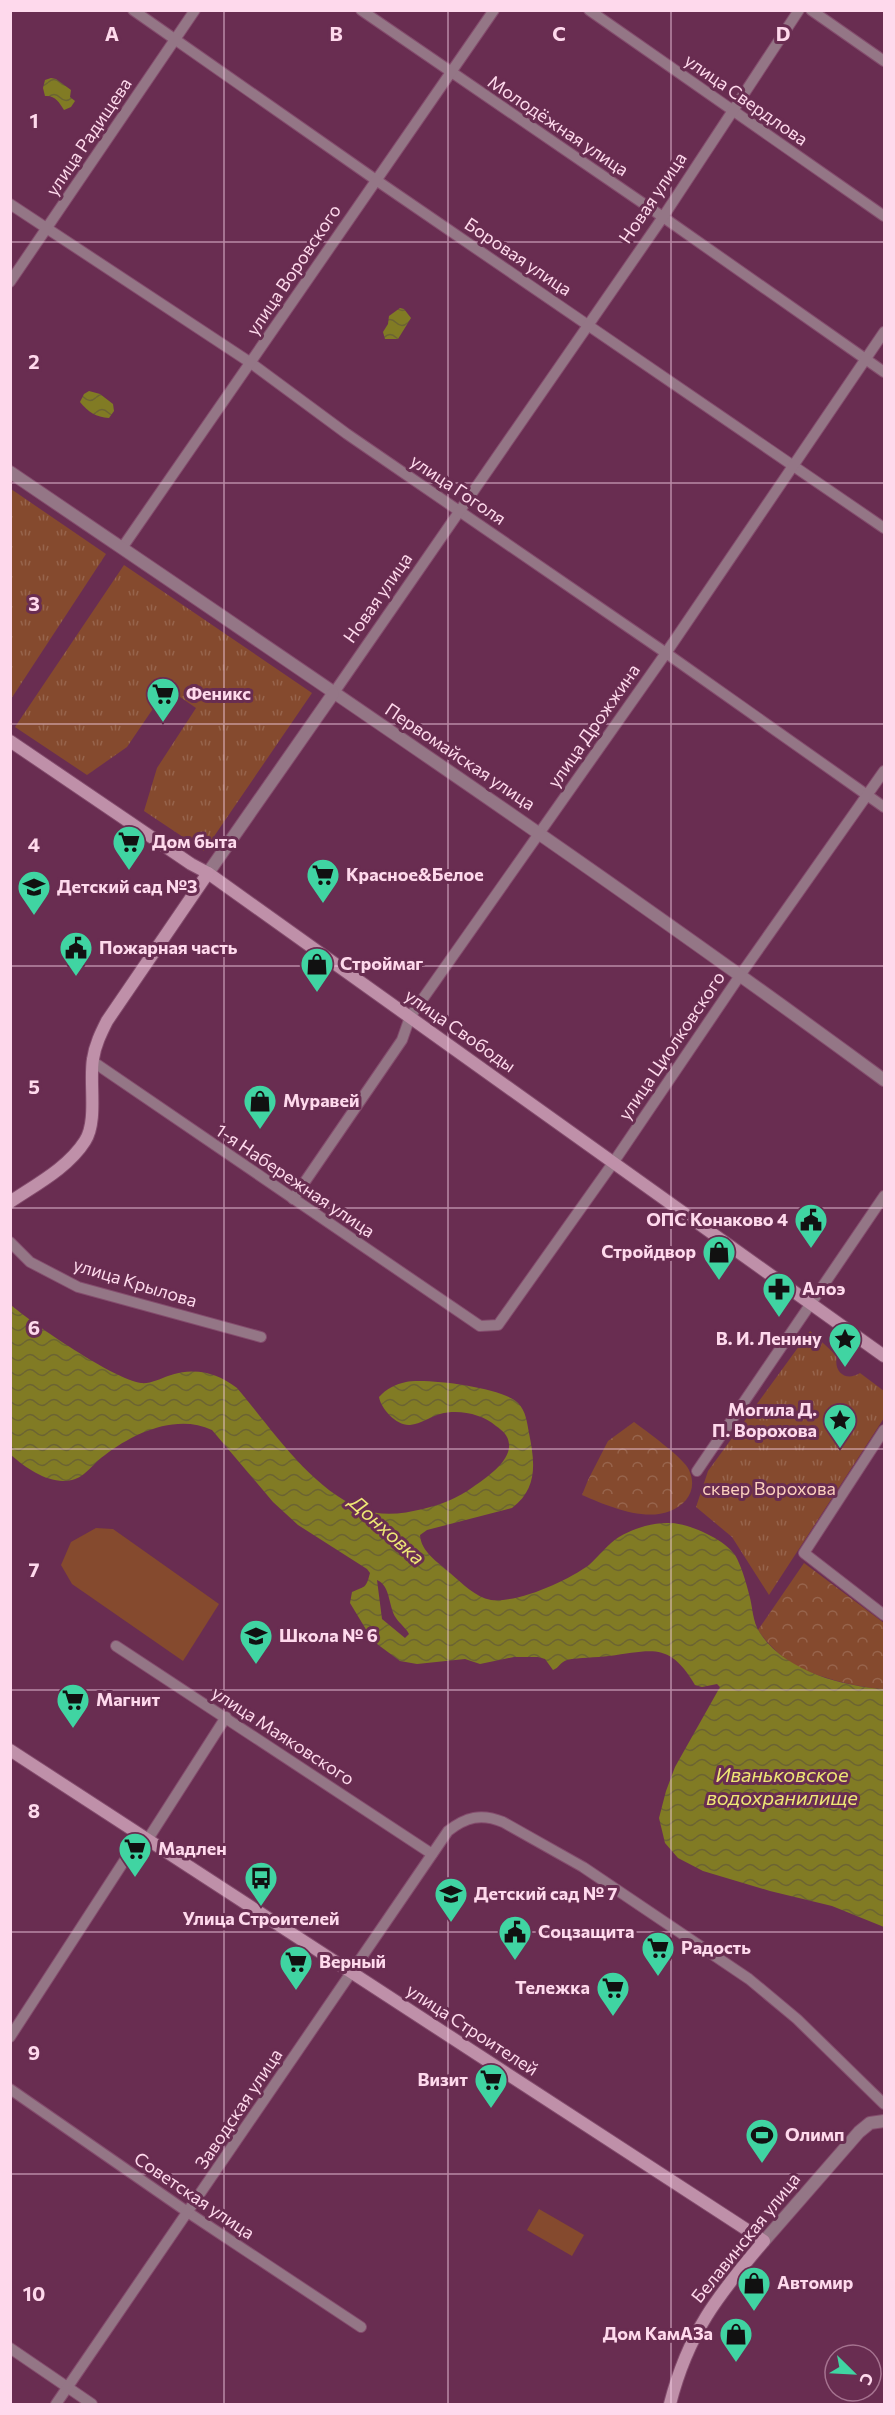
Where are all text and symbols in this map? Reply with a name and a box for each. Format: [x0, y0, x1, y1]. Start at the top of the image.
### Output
text: A [105, 21, 119, 45]
text: B [329, 21, 343, 45]
text: C [552, 21, 566, 45]
text: D [776, 21, 790, 45]
street label: улица Свердлова [681, 48, 812, 150]
street label: Молодёжная улица [484, 70, 633, 180]
street label: улица Радищева [41, 73, 136, 200]
text: 1 [29, 108, 39, 132]
street label: Новая улица [614, 148, 691, 247]
street label: улица Воровского [241, 200, 345, 339]
street label: Боровая улица [461, 212, 576, 300]
text: 2 [28, 349, 40, 373]
street label: улица Гоголя [407, 449, 511, 529]
street label: Новая улица [338, 548, 416, 647]
text: 3 [28, 591, 40, 615]
street label: улица Дрожжина [542, 659, 644, 792]
supermarket icon: Феникс [145, 676, 181, 723]
place label: Феникс [186, 682, 251, 704]
street label: Первомайская улица [381, 698, 540, 815]
supermarket icon: Дом быта [111, 824, 147, 871]
place label: Дом быта [152, 830, 237, 852]
text: 4 [28, 832, 40, 856]
supermarket icon: Красное&Белое [305, 857, 341, 904]
place label: Красное&Белое [346, 863, 484, 885]
school or university icon: Детский сад №3 [16, 869, 52, 916]
place label: Детский сад №3 [57, 875, 197, 897]
public building icon: Пожарная часть [58, 930, 94, 977]
place label: Пожарная часть [99, 936, 238, 958]
shop icon: Строймаг [299, 946, 335, 993]
place label: Строймаг [340, 952, 423, 974]
street label: улица Циолковского [613, 967, 729, 1124]
street label: улица Свободы [401, 984, 520, 1077]
text: 5 [28, 1074, 40, 1098]
shop icon: Муравей [242, 1083, 278, 1130]
place label: Муравей [283, 1089, 359, 1111]
street label: 1-я Набережная улица [212, 1119, 379, 1242]
public building icon: ОПС Конаково 4 [793, 1202, 829, 1249]
place label: ОПС Конаково 4 [646, 1208, 788, 1230]
shop icon: Стройдвор [701, 1234, 737, 1281]
place label: Стройдвор [601, 1240, 696, 1262]
street label: улица Крылова [71, 1253, 200, 1311]
pharmacy icon: Алоэ [761, 1271, 797, 1318]
place label: Алоэ [802, 1277, 845, 1299]
text: 6 [28, 1315, 40, 1339]
place icon: В. И. Ленину [827, 1321, 863, 1368]
place label: В. И. Ленину [716, 1327, 822, 1349]
place label: Могила Д. П. Ворохова [712, 1398, 817, 1441]
place icon: Могила Д. П. Ворохова [822, 1402, 858, 1449]
park label: сквер Ворохова [702, 1477, 836, 1499]
water label: Донховка [344, 1488, 430, 1569]
text: 7 [29, 1557, 40, 1581]
school or university icon: Школа № 6 [238, 1618, 274, 1665]
place label: Школа № 6 [279, 1624, 378, 1646]
street label: улица Маяковского [208, 1681, 359, 1789]
supermarket icon: Магнит [55, 1682, 91, 1729]
place label: Магнит [96, 1688, 160, 1710]
water label: Иваньковское водохранилище [706, 1762, 858, 1809]
text: 8 [28, 1798, 40, 1822]
supermarket icon: Мадлен [117, 1831, 153, 1878]
place label: Мадлен [158, 1837, 227, 1859]
bus stop icon: Улица Строителей [243, 1860, 279, 1907]
school or university icon: Детский сад № 7 [433, 1876, 469, 1923]
place label: Детский сад № 7 [474, 1882, 617, 1904]
place label: Улица Строителей [183, 1907, 339, 1929]
public building icon: Соцзащита [497, 1914, 533, 1961]
place label: Соцзащита [538, 1920, 634, 1942]
supermarket icon: Радость [640, 1930, 676, 1977]
place label: Радость [681, 1936, 751, 1958]
supermarket icon: Верный [278, 1944, 314, 1991]
place label: Верный [319, 1950, 386, 1972]
supermarket icon: Тележка [595, 1970, 631, 2017]
place label: Тележка [515, 1976, 590, 1998]
street label: улица Строителей [402, 1978, 543, 2080]
text: 9 [28, 2040, 40, 2064]
street label: Заводская улица [190, 2044, 287, 2173]
supermarket icon: Визит [473, 2062, 509, 2109]
place label: Визит [418, 2068, 468, 2090]
sports icon: Олимп [744, 2117, 780, 2164]
place label: Олимп [785, 2123, 845, 2145]
street label: Советская улица [130, 2147, 259, 2244]
street label: Белавинская улица [686, 2168, 804, 2307]
shop icon: Автомир [736, 2265, 772, 2312]
place label: Автомир [777, 2271, 853, 2293]
text: 10 [23, 2281, 45, 2305]
shop icon: Дом КамАЗа [718, 2316, 754, 2363]
place label: Дом КамАЗа [603, 2322, 713, 2344]
north arrow [823, 2343, 883, 2403]
text: С [856, 2370, 878, 2388]

